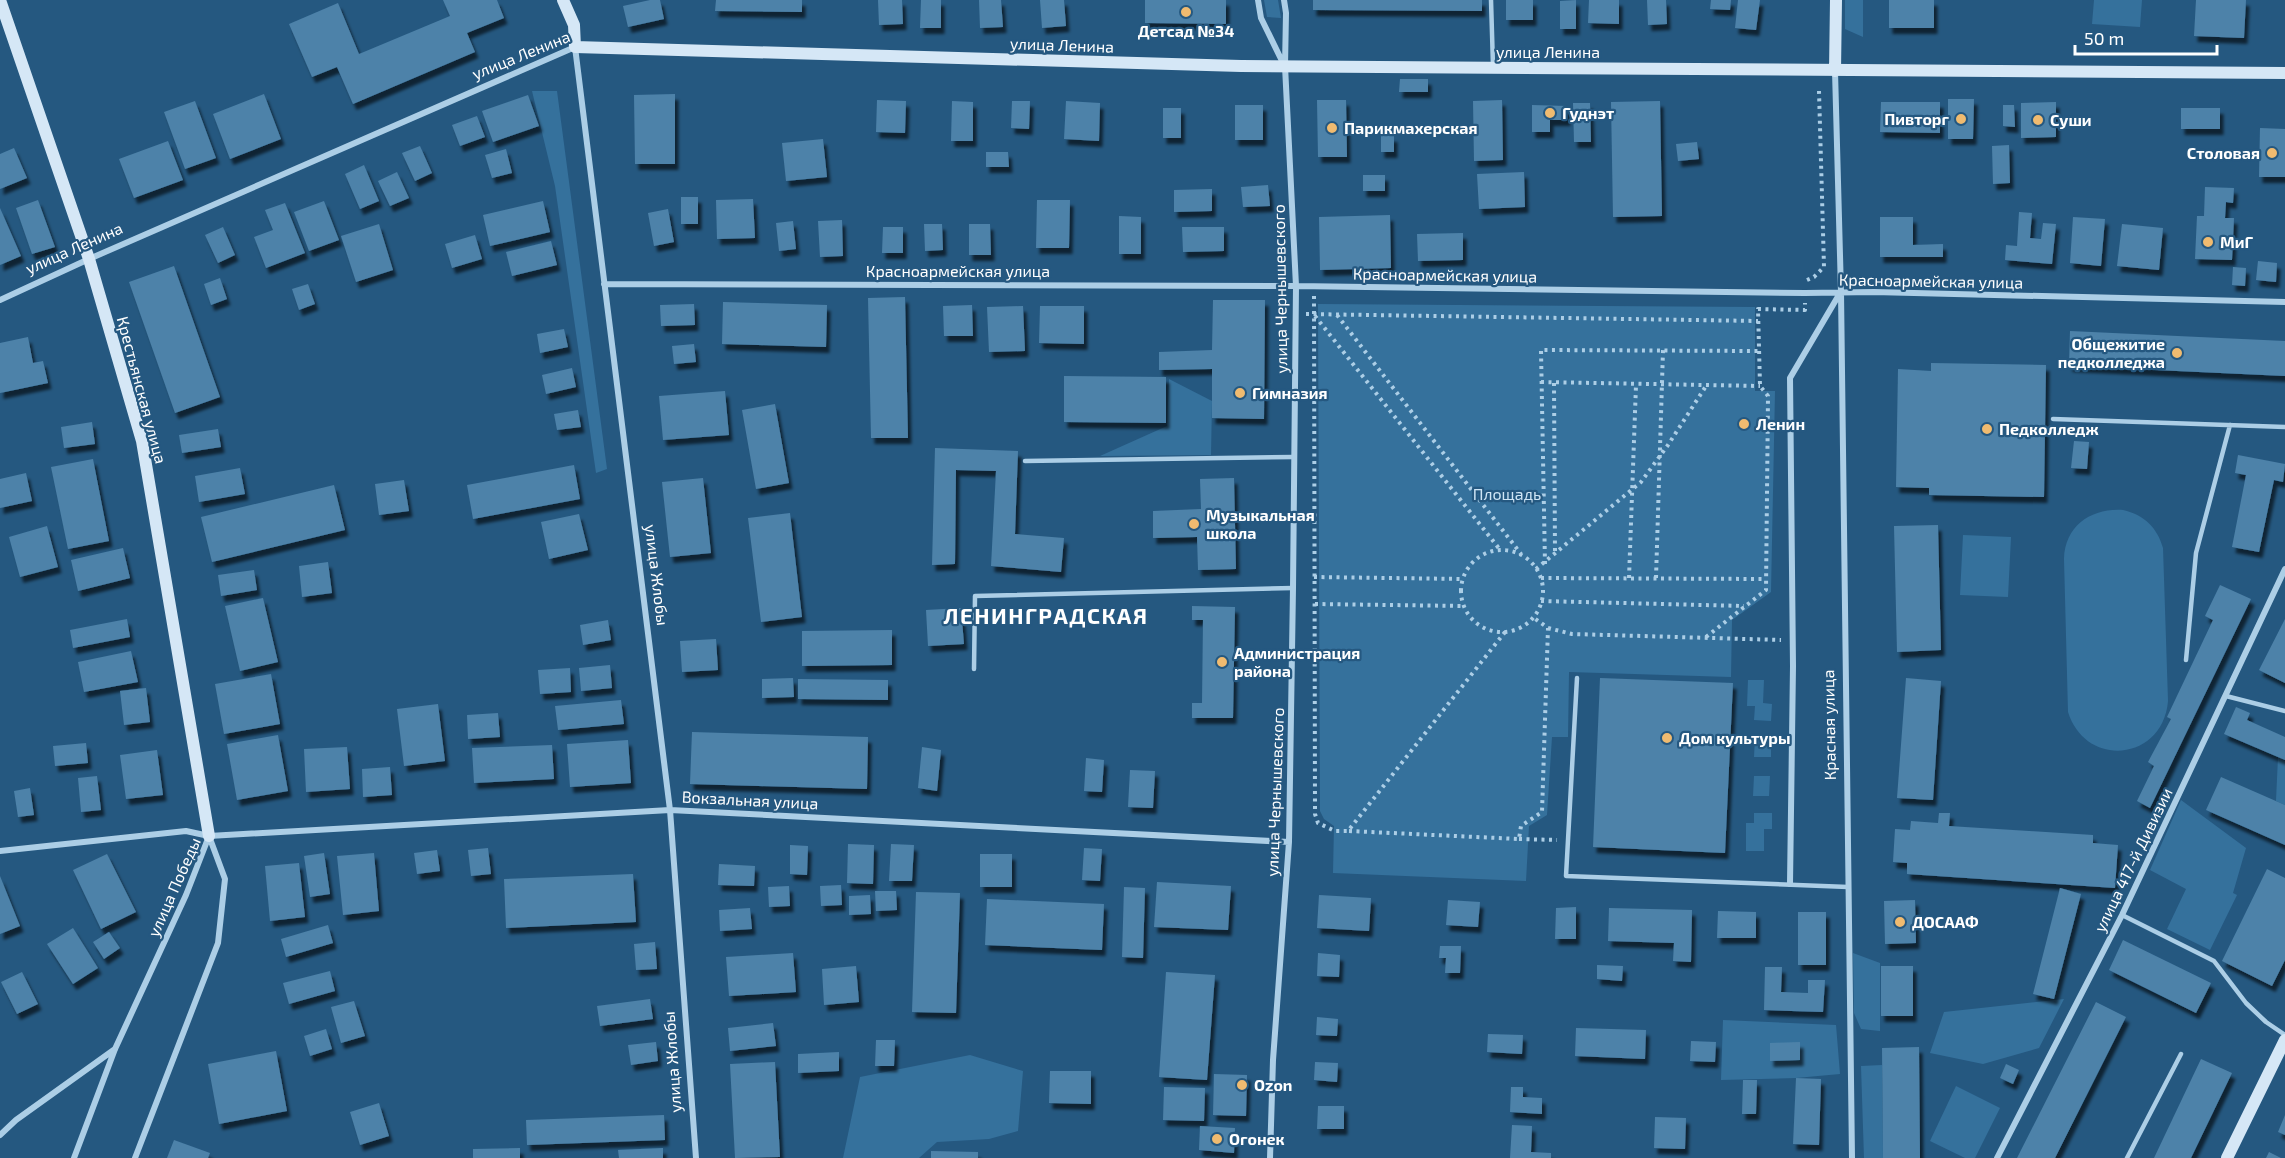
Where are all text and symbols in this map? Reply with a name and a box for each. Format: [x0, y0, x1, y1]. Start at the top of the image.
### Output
marker: Детсад №34 [1179, 5, 1193, 19]
scale bar [2075, 18, 2218, 56]
place label: Детсад №34 [1138, 21, 1234, 40]
street label: улица Ленина [469, 26, 573, 84]
text: 50 m [2084, 27, 2124, 49]
street label: улица Ленина [1010, 33, 1114, 57]
street label: улица Ленина [1496, 42, 1600, 62]
place label: Гуднэт [1562, 103, 1614, 122]
marker: Гуднэт [1543, 106, 1557, 120]
place label: Пивторг [1884, 109, 1949, 128]
place label: Суши [2050, 110, 2092, 129]
marker: Пивторг [1954, 112, 1968, 126]
marker: Суши [2031, 113, 2045, 127]
place label: Парикмахерская [1344, 118, 1477, 137]
marker: Парикмахерская [1325, 121, 1339, 135]
place label: Столовая [2187, 143, 2260, 162]
marker: Столовая [2265, 146, 2279, 160]
street label: улица Чернышевского [1269, 204, 1291, 374]
street label: улица Ленина [22, 218, 126, 278]
place label: МиГ [2220, 232, 2253, 251]
marker: МиГ [2201, 235, 2215, 249]
street label: Красноармейская улица [866, 261, 1050, 281]
street label: Красноармейская улица [1353, 263, 1537, 287]
street label: Красноармейская улица [1839, 269, 2023, 293]
street label: Крестьянская улица [113, 314, 171, 466]
place label: Общежитие педколледжа [2058, 334, 2165, 371]
marker: Общежитие педколледжа [2170, 346, 2184, 360]
place label: Гимназия [1252, 383, 1328, 402]
marker: Гимназия [1233, 386, 1247, 400]
place label: Ленин [1756, 414, 1805, 433]
marker: Ленин [1737, 417, 1751, 431]
place label: Педколледж [1999, 419, 2099, 438]
marker: Педколледж [1980, 422, 1994, 436]
park label: Площадь [1473, 484, 1541, 503]
place label: Музыкальная школа [1206, 505, 1315, 542]
marker: Музыкальная школа [1187, 517, 1201, 531]
street label: улица Жлобы [641, 523, 673, 627]
district label: ЛЕНИНГРАДСКАЯ [944, 602, 1148, 628]
place label: Администрация района [1234, 643, 1360, 680]
marker: Администрация района [1215, 655, 1229, 669]
street label: Красная улица [1818, 669, 1840, 781]
street label: улица Чернышевского [1262, 707, 1288, 877]
place label: Дом культуры [1679, 728, 1790, 747]
marker: Дом культуры [1660, 731, 1674, 745]
street label: улица 417-й Дивизии [2089, 785, 2177, 935]
street label: Вокзальная улица [681, 786, 819, 814]
street label: улица Победы [143, 834, 205, 940]
place label: ДОСААФ [1912, 912, 1979, 931]
marker: ДОСААФ [1893, 915, 1907, 929]
street label: улица Жлобы [658, 1011, 686, 1113]
place label: Ozon [1254, 1075, 1292, 1094]
marker: Ozon [1235, 1078, 1249, 1092]
place label: Огонек [1229, 1129, 1285, 1148]
marker: Огонек [1210, 1132, 1224, 1146]

